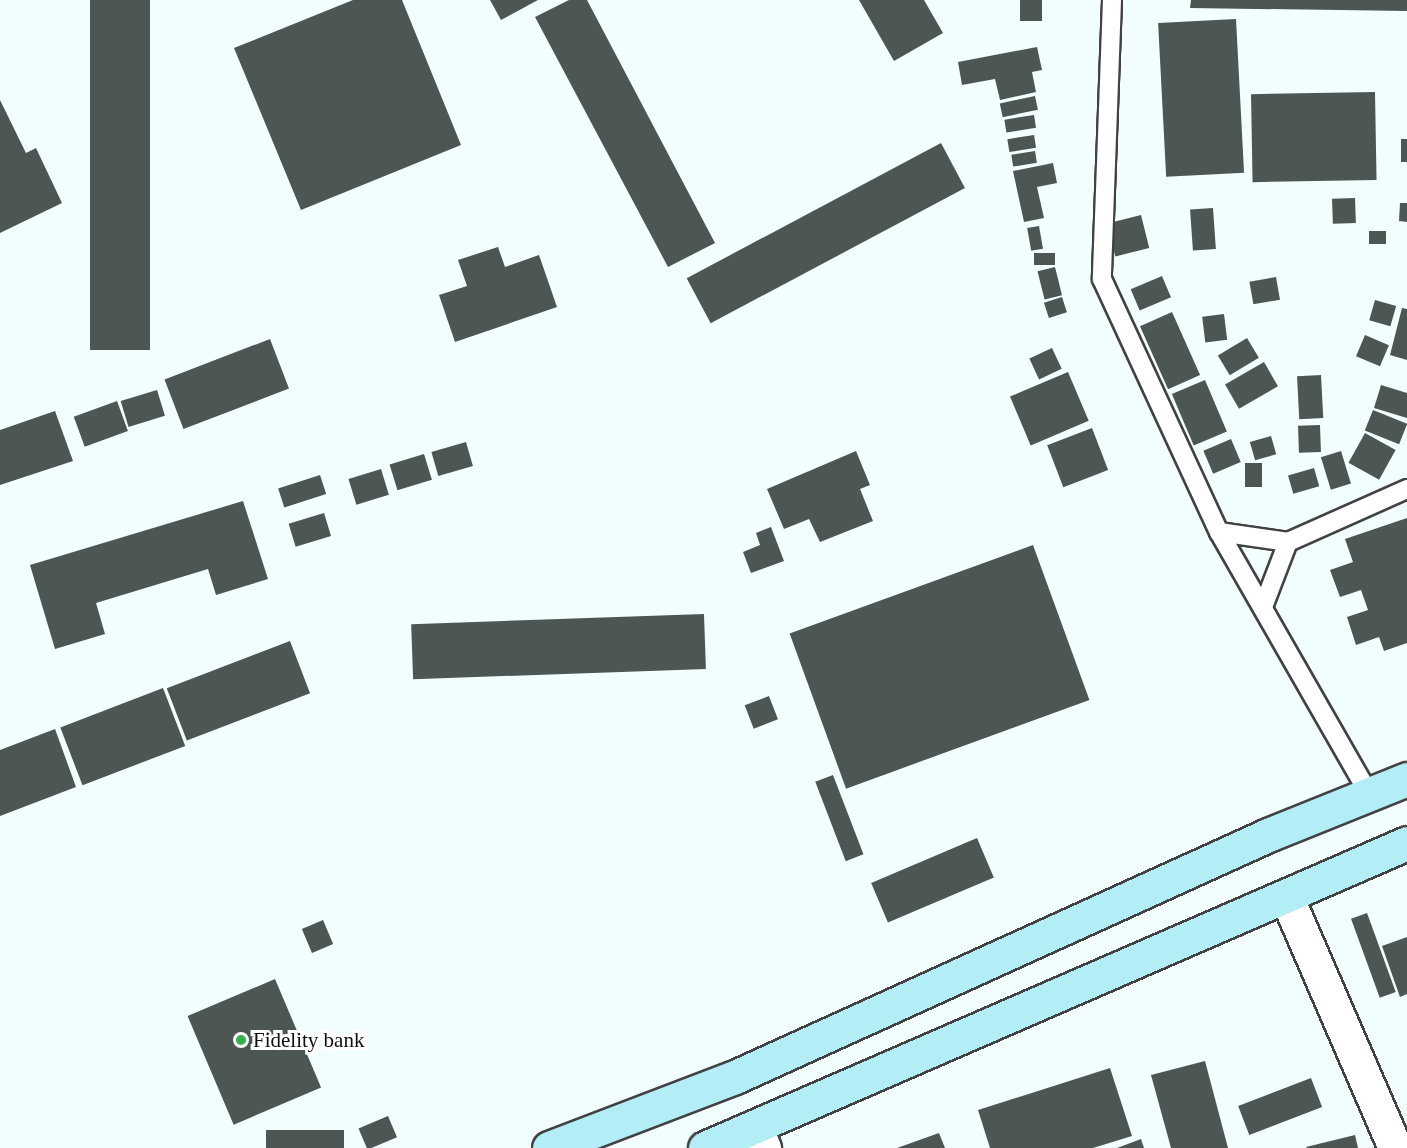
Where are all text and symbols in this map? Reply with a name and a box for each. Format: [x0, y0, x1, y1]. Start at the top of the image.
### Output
place label: Fidelity bank [253, 1027, 364, 1053]
marker: Fidelity bank [234, 1033, 248, 1047]

